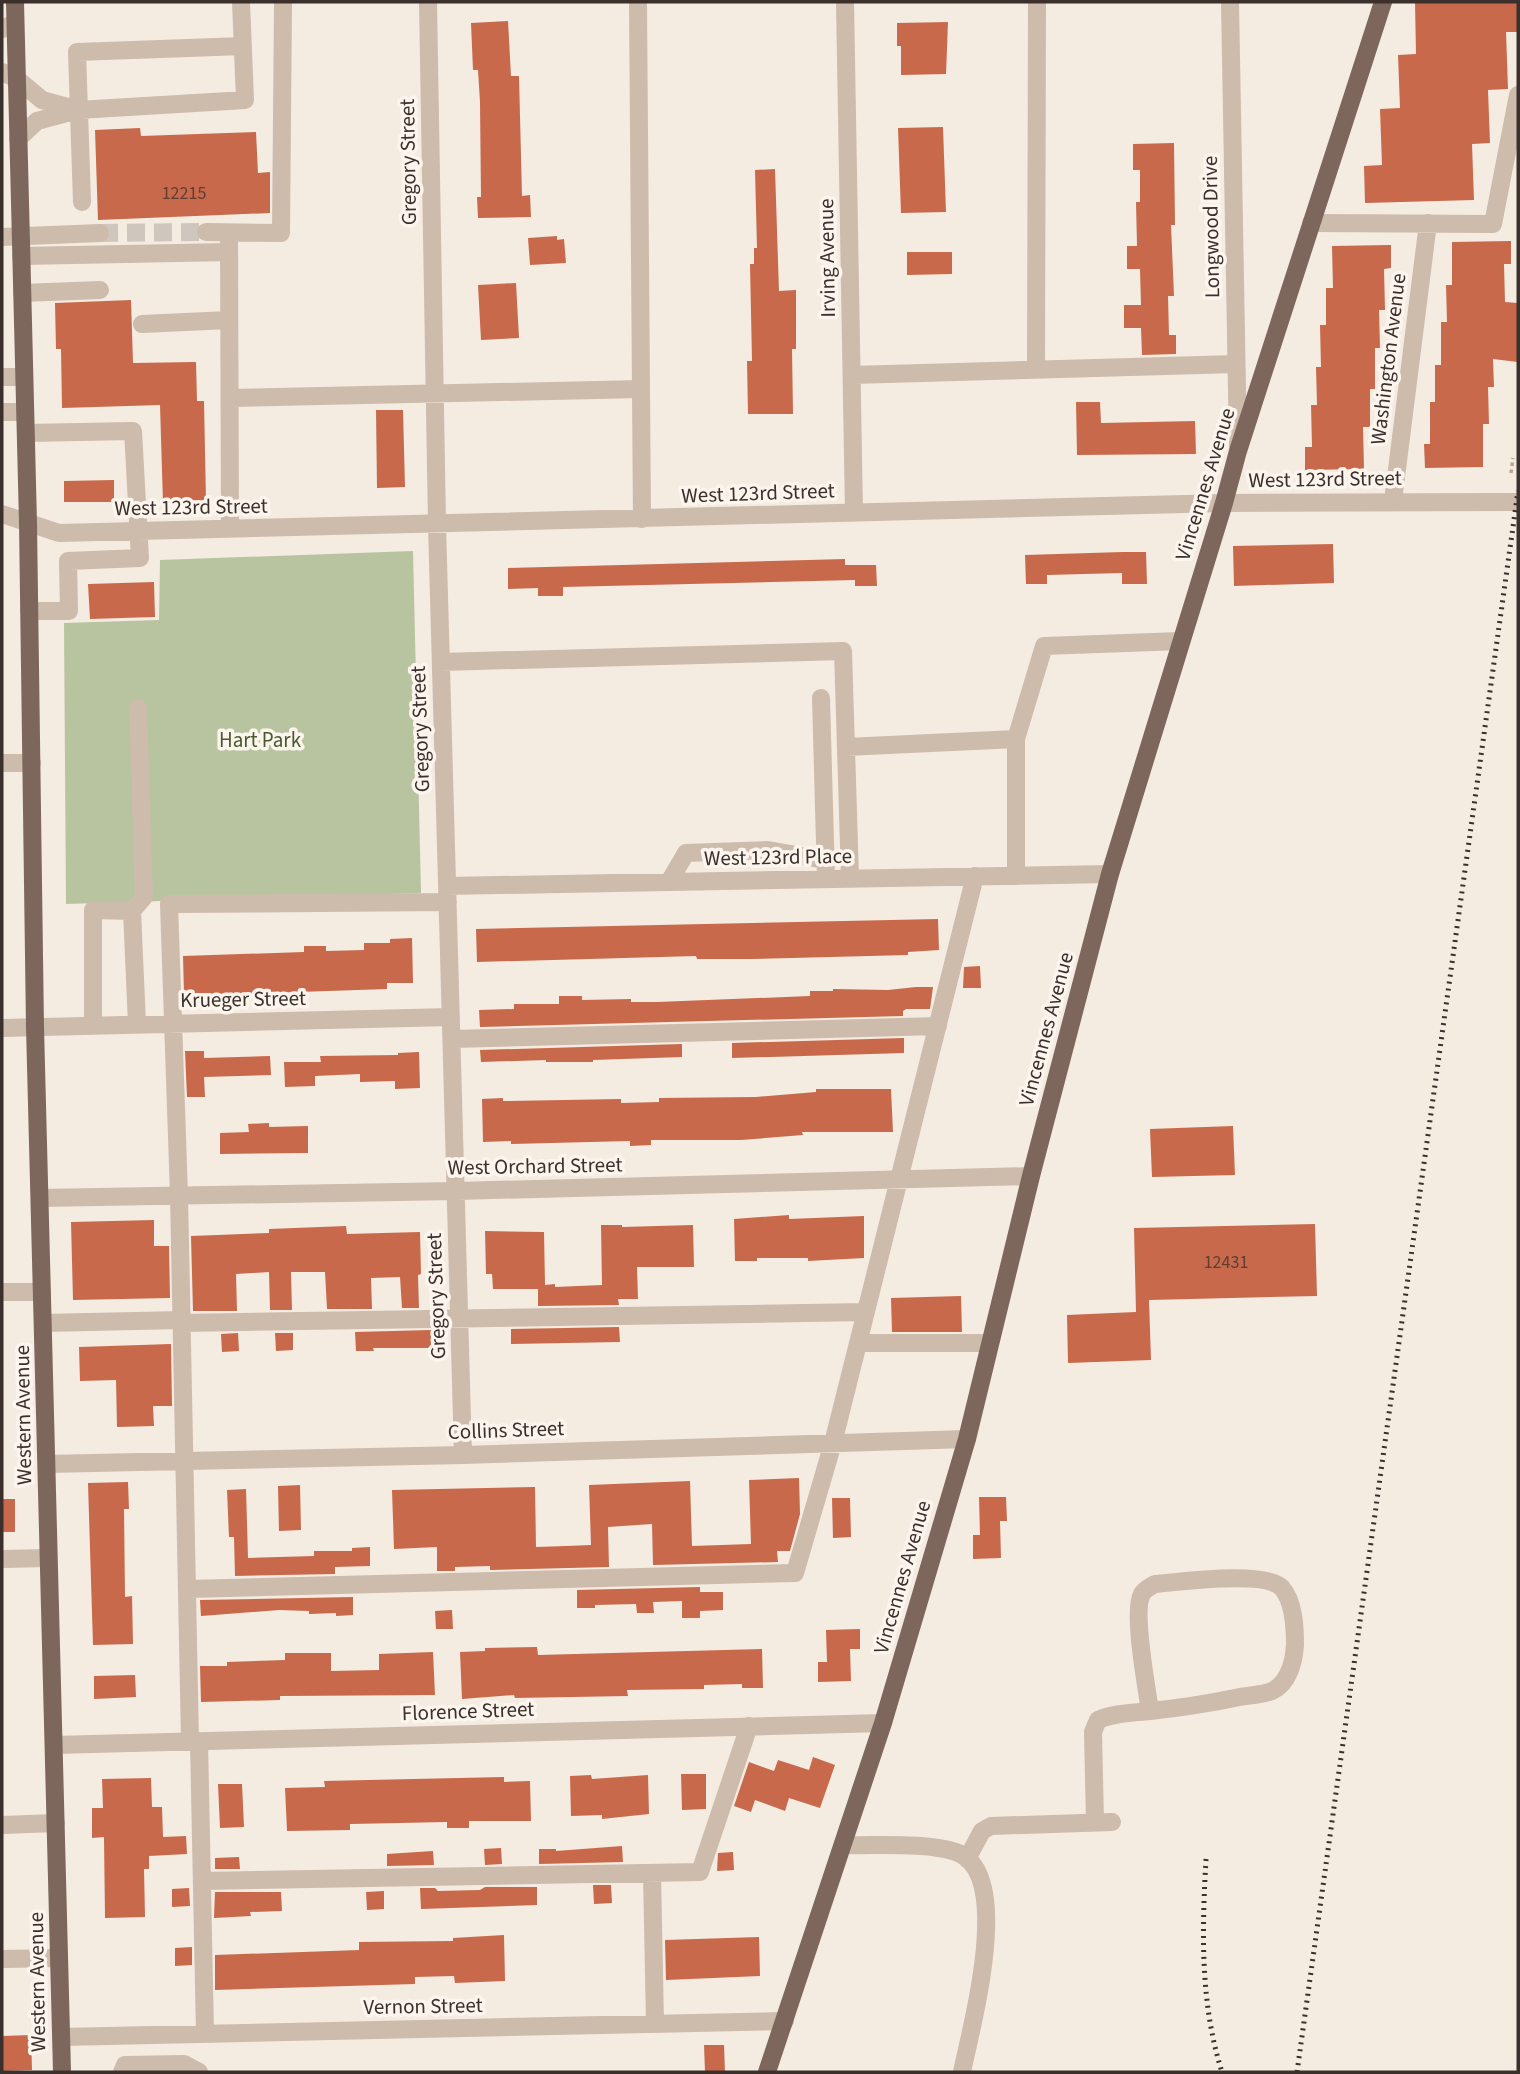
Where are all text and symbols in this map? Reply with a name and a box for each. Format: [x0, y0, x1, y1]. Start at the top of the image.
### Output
street label: Gregory Street [392, 99, 424, 225]
street label: Longwood Drive [1195, 155, 1227, 299]
house number: 12215 [162, 181, 206, 206]
street label: Irving Avenue [811, 198, 843, 318]
street label: Washington Avenue [1363, 271, 1413, 447]
street label: Vincennes Avenue [1168, 404, 1242, 564]
street label: West 123rd Street [1248, 463, 1402, 495]
street label: West 123rd Street [681, 475, 835, 511]
street label: West 123rd Street [114, 491, 268, 523]
street label: Gregory Street [403, 665, 437, 793]
park label: Hart Park [219, 725, 302, 755]
street label: West 123rd Place [704, 841, 852, 873]
street label: Vincennes Avenue [1011, 949, 1081, 1109]
street label: Krueger Street [180, 983, 306, 1015]
street label: West Orchard Street [447, 1149, 623, 1183]
street label: Gregory Street [419, 1232, 453, 1360]
house number: 12431 [1204, 1250, 1248, 1275]
street label: Western Avenue [7, 1345, 39, 1485]
street label: Collins Street [447, 1413, 565, 1447]
street label: Vincennes Avenue [866, 1497, 938, 1657]
street label: Florence Street [401, 1694, 535, 1728]
street label: Western Avenue [21, 1912, 53, 2052]
street label: Vernon Street [363, 1990, 483, 2022]

